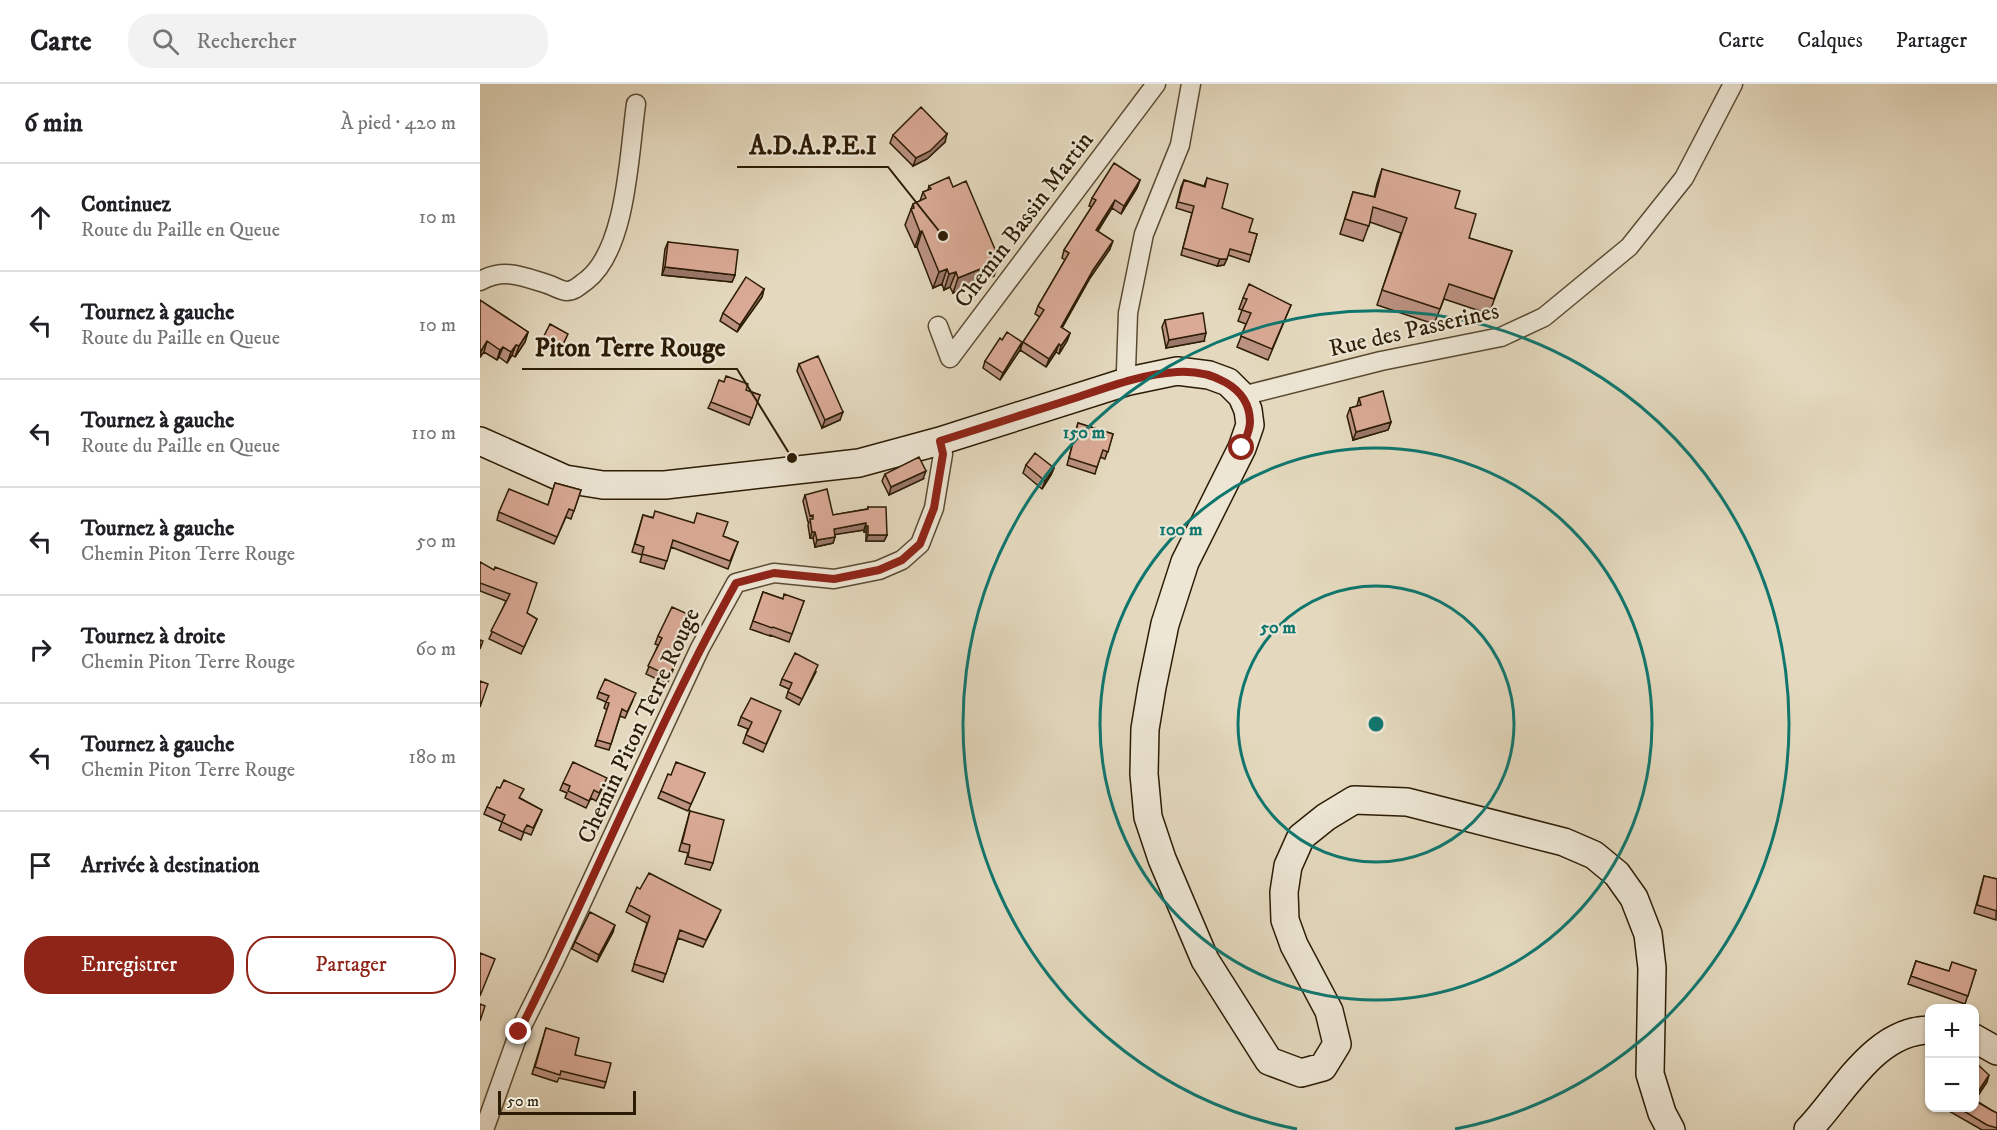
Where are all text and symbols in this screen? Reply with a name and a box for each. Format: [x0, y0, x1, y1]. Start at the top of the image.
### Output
search box [128, 14, 548, 68]
text: Carte [30, 24, 92, 59]
icon: search [149, 25, 182, 58]
text: Rechercher [197, 28, 297, 55]
text: Carte [1718, 28, 1764, 54]
text: Calques [1797, 28, 1863, 54]
text: Partager [1896, 28, 1967, 54]
text: 6 min [24, 107, 83, 140]
text: À pied · 420 m [341, 111, 456, 136]
callout: A.D.A.P.E.I [737, 123, 888, 167]
street label: Chemin Bassin Martin [948, 126, 1100, 314]
text: A.D.A.P.E.I [748, 130, 877, 163]
text: Continuez [81, 191, 171, 218]
icon: ahead [24, 201, 57, 234]
text: 10 m [419, 205, 456, 230]
text: Route du Paille en Queue [81, 218, 280, 243]
street label: Rue des Passerines [1326, 296, 1502, 364]
text: Tournez à gauche [81, 299, 234, 326]
icon: left [24, 309, 57, 342]
text: 10 m [419, 313, 456, 338]
callout: Piton Terre Rouge [522, 325, 737, 369]
text: Route du Paille en Queue [81, 326, 280, 351]
text: Piton Terre Rouge [534, 332, 726, 365]
text: Tournez à gauche [81, 407, 234, 434]
icon: left [24, 417, 57, 450]
text: 110 m [411, 421, 456, 446]
text: 150 m [1063, 422, 1106, 444]
text: Route du Paille en Queue [81, 434, 280, 459]
route start [1228, 434, 1254, 460]
text: Tournez à gauche [81, 515, 234, 542]
text: 100 m [1159, 519, 1203, 541]
icon: left [24, 525, 57, 558]
text: 50 m [416, 529, 456, 554]
text: Chemin Piton Terre Rouge [81, 542, 295, 567]
street label: Chemin Piton Terre Rouge [571, 603, 707, 849]
text: 50 m [1259, 617, 1296, 639]
text: Tournez à droite [81, 623, 225, 650]
icon: right [24, 633, 57, 666]
text: 60 m [416, 637, 456, 662]
text: Chemin Piton Terre Rouge [81, 650, 295, 675]
centre of rings [1366, 714, 1386, 734]
text: Tournez à gauche [81, 731, 234, 758]
icon: left [24, 741, 57, 774]
text: 180 m [409, 745, 456, 770]
text: Chemin Piton Terre Rouge [81, 758, 295, 783]
icon: arrive [24, 849, 57, 882]
text: Arrivée à destination [81, 852, 260, 879]
button: Enregistrer [24, 936, 234, 994]
button: Partager [246, 936, 456, 994]
map controls [1925, 1004, 1979, 1112]
button: + [1925, 1004, 1979, 1058]
route end [505, 1018, 531, 1044]
button: − [1925, 1058, 1979, 1112]
scale bar [498, 1088, 636, 1116]
text: 50 m [507, 1091, 539, 1111]

